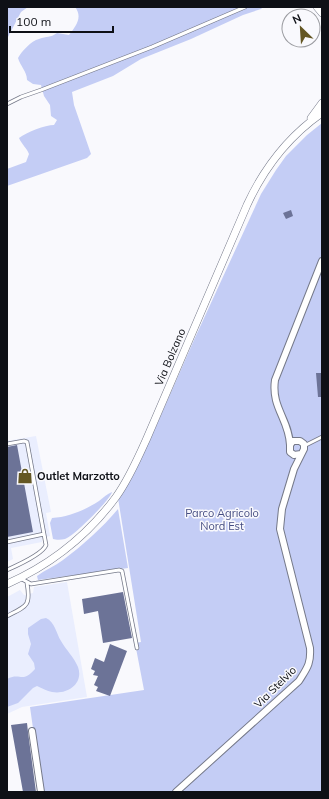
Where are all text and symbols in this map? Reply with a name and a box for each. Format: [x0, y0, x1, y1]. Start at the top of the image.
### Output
scale bar [10, 8, 113, 34]
north arrow [281, 8, 321, 48]
text: N [290, 11, 303, 27]
text: 100 m [16, 14, 51, 29]
street label: Via Bolzano [152, 326, 188, 388]
shop icon: Outlet Marzotto [16, 467, 34, 485]
place label: Outlet Marzotto [37, 469, 120, 483]
park label: Parco Agricolo Nord Est [185, 506, 259, 533]
street label: Via Stelvio [251, 663, 299, 711]

